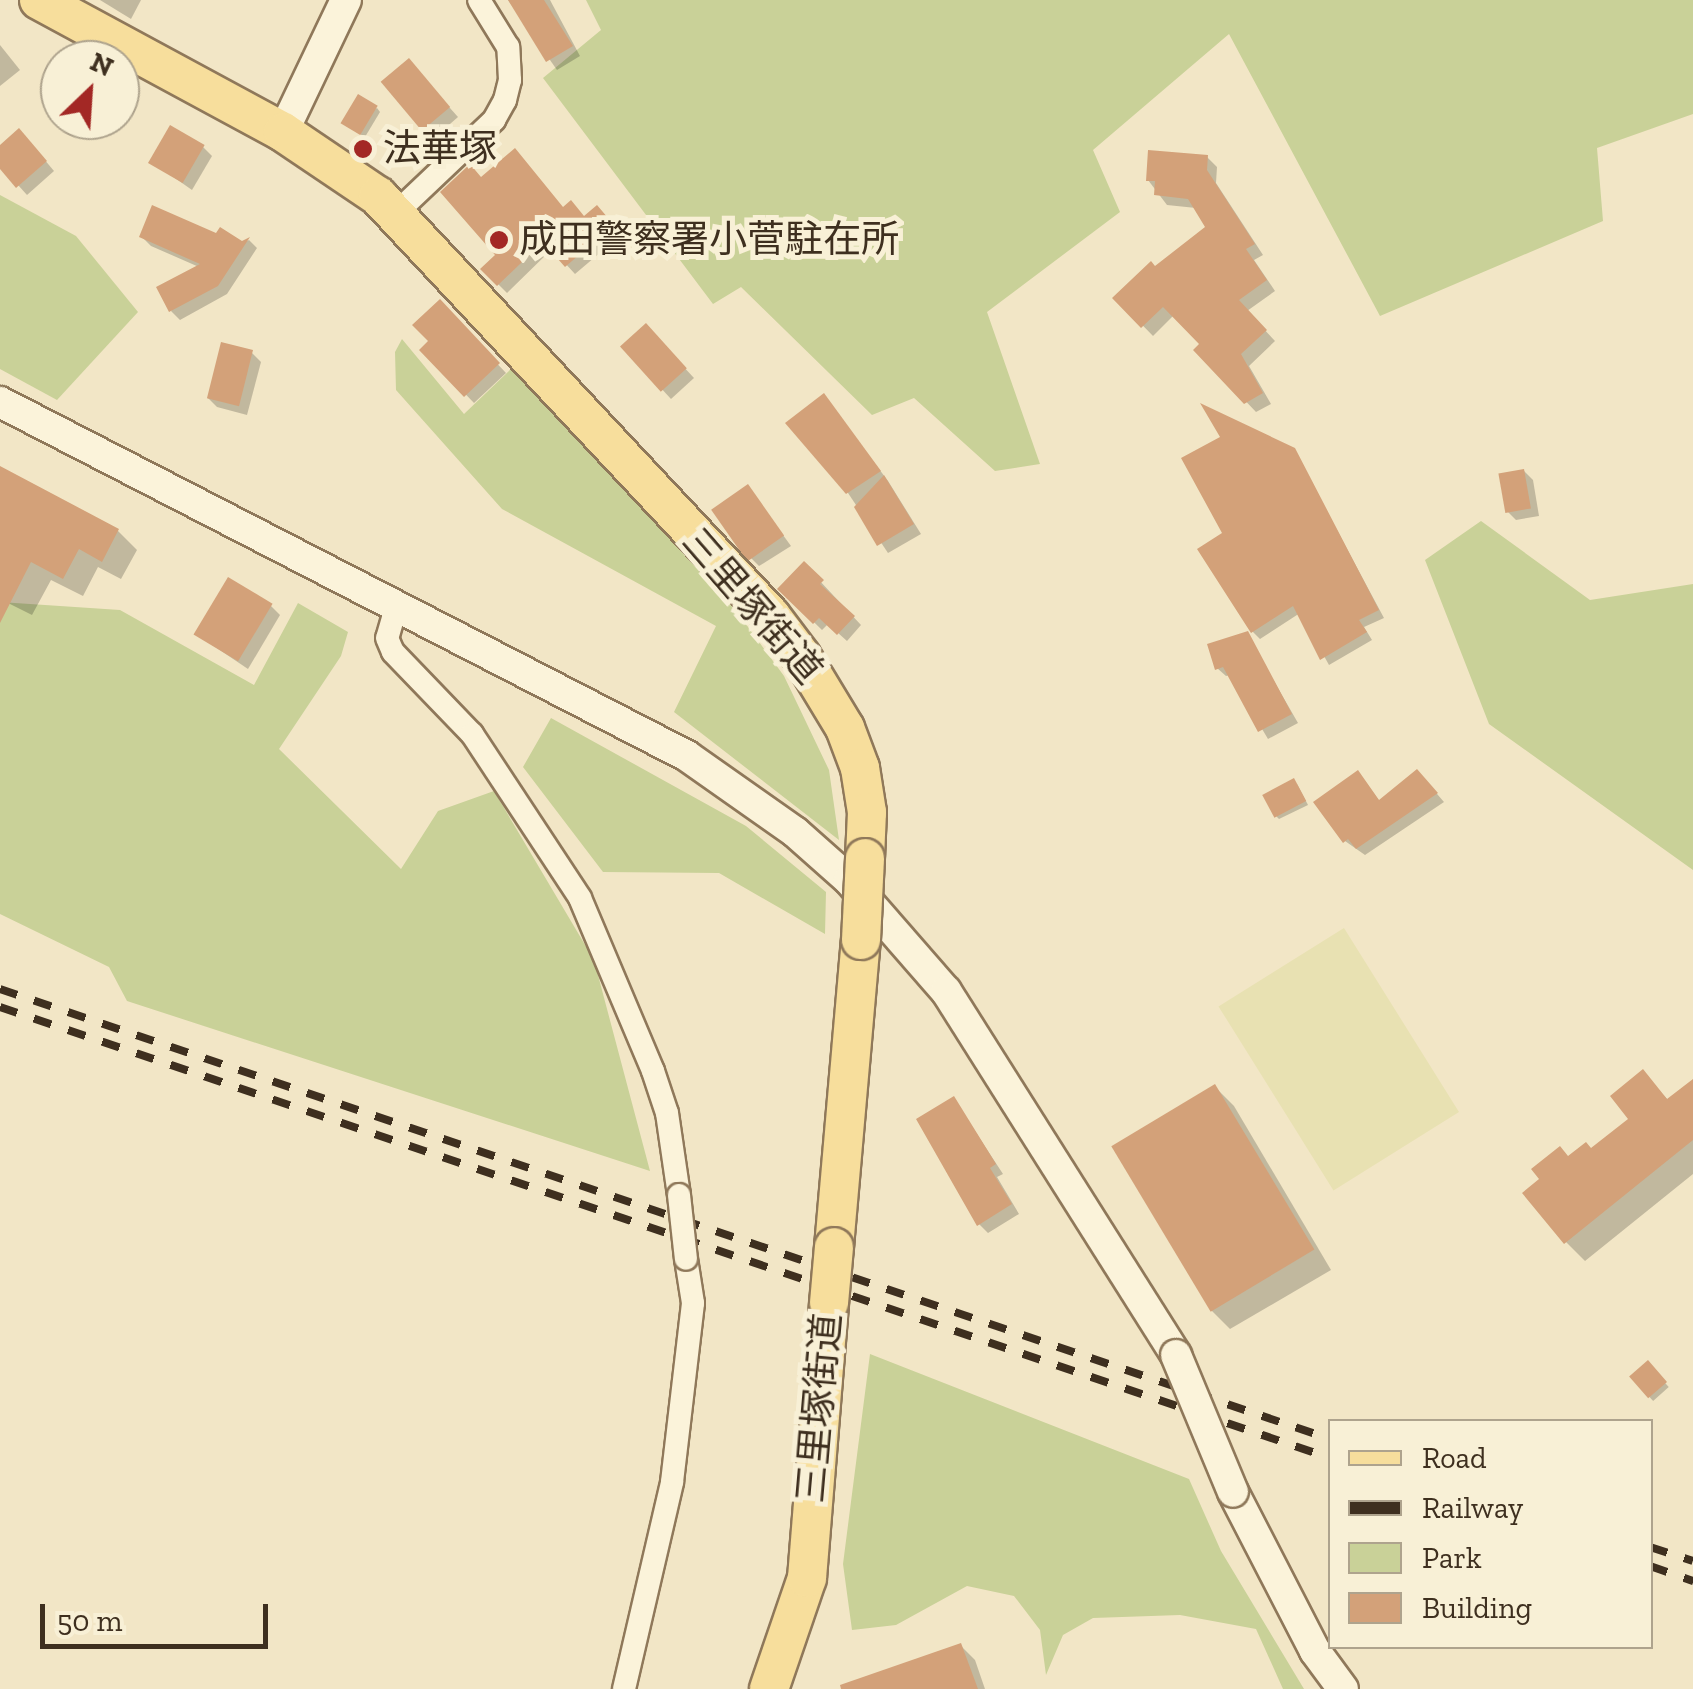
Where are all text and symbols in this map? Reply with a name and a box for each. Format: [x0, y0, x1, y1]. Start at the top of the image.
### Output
north arrow [40, 40, 140, 140]
text: N [85, 45, 119, 84]
place label: 法華塚 [383, 126, 497, 172]
marker: 法華塚 [352, 138, 374, 160]
place label: 成田警察署小菅駐在所 [519, 217, 899, 263]
marker: 成田警察署小菅駐在所 [488, 229, 510, 251]
street label: 三里塚街道 [672, 519, 832, 693]
street label: 三里塚街道 [788, 1311, 850, 1505]
legend [1328, 1419, 1653, 1649]
text: Road [1422, 1440, 1487, 1476]
text: Railway [1422, 1490, 1523, 1526]
text: Park [1422, 1540, 1482, 1576]
scale bar [45, 1584, 272, 1646]
text: Building [1422, 1590, 1532, 1626]
text: 50 m [57, 1603, 122, 1639]

